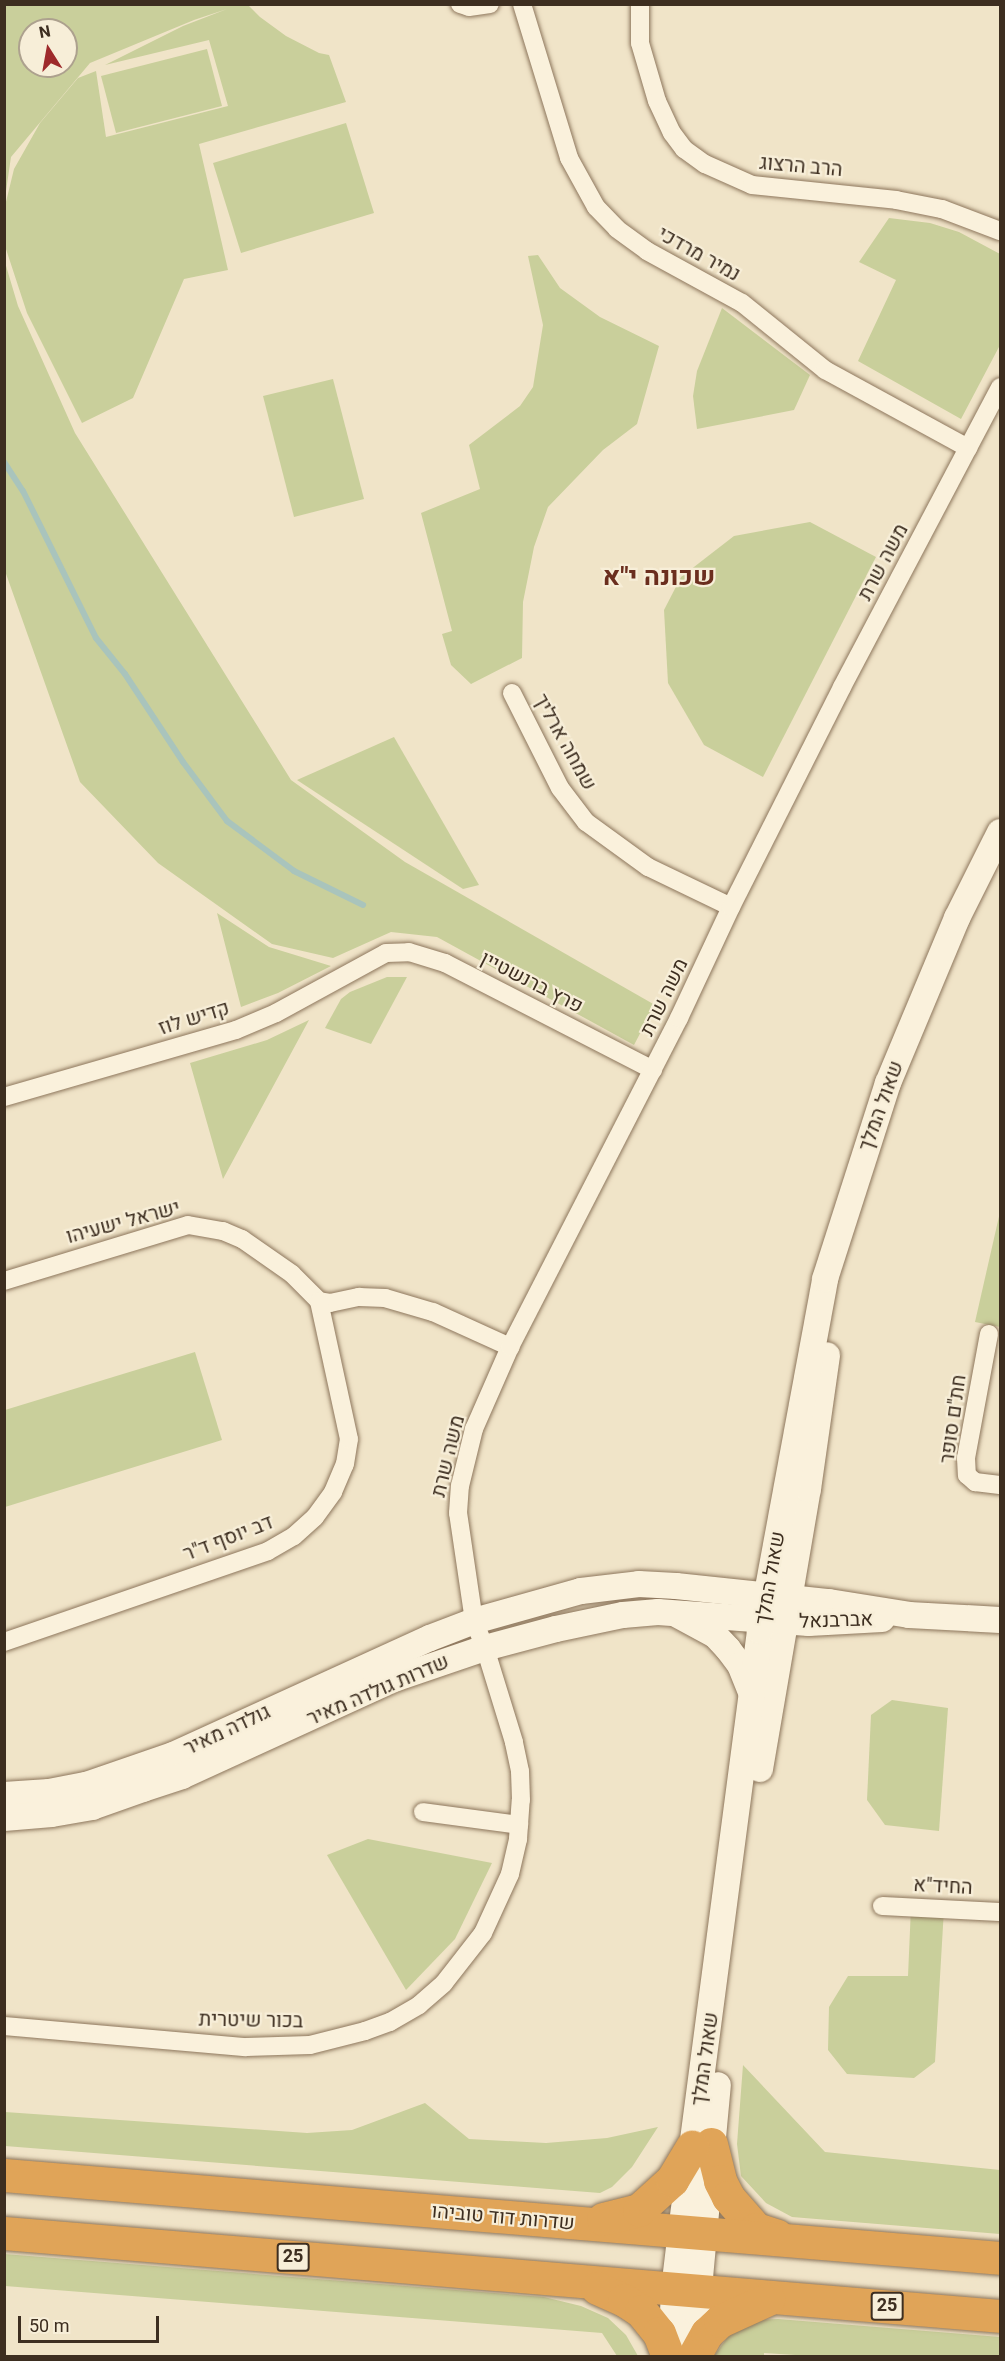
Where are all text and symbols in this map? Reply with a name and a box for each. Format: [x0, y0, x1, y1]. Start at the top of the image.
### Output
north arrow [18, 18, 78, 78]
text: N [37, 19, 53, 45]
street label: הרב הרצוג [759, 150, 843, 182]
street label: נמיר מרדכי [654, 222, 744, 286]
street label: משה שרת [853, 520, 913, 604]
district label: שכונה י"א [603, 562, 715, 594]
street label: שמחה ארליך [529, 690, 601, 794]
street label: פרץ ברנשטיין [477, 946, 587, 1018]
street label: משה שרת [635, 954, 693, 1040]
street label: קדיש לוז [156, 996, 232, 1040]
street label: שאול המלך [854, 1058, 908, 1154]
street label: ישראל ישעיהו [63, 1195, 183, 1249]
street label: חת"ם סופר [935, 1373, 971, 1465]
street label: משה שרת [426, 1413, 470, 1499]
street label: דב יוסף ד"ר [180, 1510, 276, 1566]
street label: שאול המלך [750, 1529, 790, 1627]
street label: אברבנאל [799, 1607, 873, 1633]
street label: שדרות גולדה מאיר [303, 1649, 453, 1731]
street label: גולדה מאיר [180, 1700, 274, 1760]
street label: החיד"א [913, 1872, 973, 1900]
street label: בכור שיטרית [199, 2007, 303, 2033]
street label: שאול המלך [687, 2011, 723, 2107]
street label: שדרות דוד טוביהו [430, 2199, 576, 2235]
road number: 25 [276, 2242, 310, 2272]
road number: 25 [870, 2291, 904, 2321]
scale bar [21, 2304, 162, 2342]
text: 50 m [29, 2313, 69, 2340]

